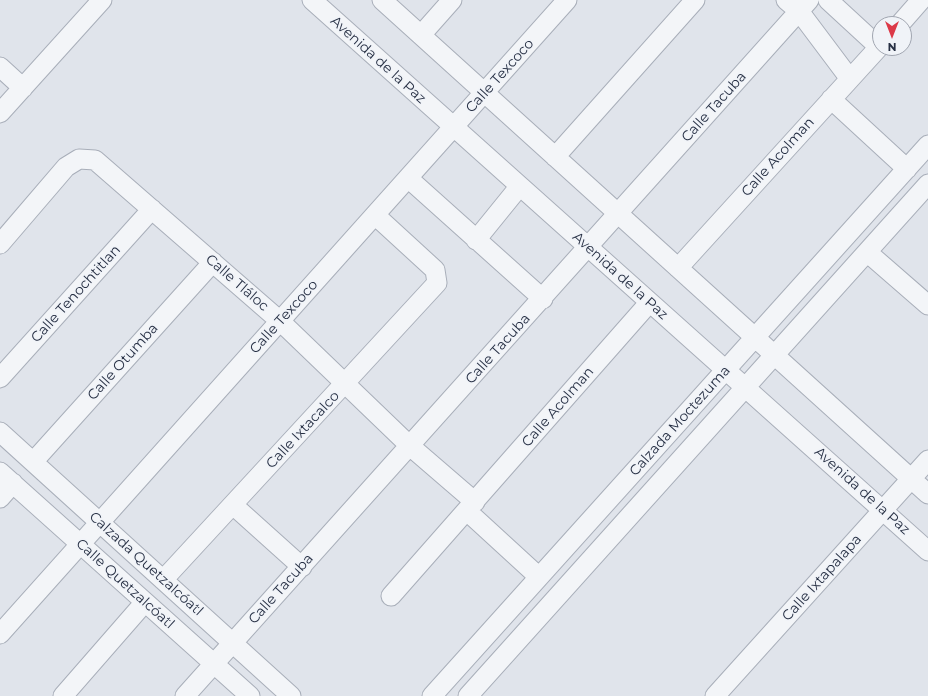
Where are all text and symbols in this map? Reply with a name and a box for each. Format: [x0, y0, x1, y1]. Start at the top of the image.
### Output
street label: Avenida de la Paz [327, 13, 429, 107]
north arrow [872, 16, 912, 56]
street label: Calle Texcoco [462, 36, 538, 116]
text: N [888, 40, 896, 54]
street label: Calle Tacuba [678, 68, 750, 146]
street label: Calle Acolman [738, 114, 818, 200]
street label: Avenida de la Paz [569, 229, 671, 323]
street label: Calle Tenochtitlan [28, 242, 124, 346]
street label: Calle Tláloc [202, 251, 272, 315]
street label: Calle Texcoco [246, 277, 322, 357]
street label: Calle Tacuba [462, 310, 534, 388]
street label: Calle Otumba [84, 320, 162, 404]
street label: Calzada Moctezuma [626, 363, 734, 479]
street label: Calle Acolman [519, 364, 597, 450]
street label: Calle Ixtacalco [263, 388, 343, 472]
street label: Avenida de la Paz [811, 444, 913, 538]
street label: Calzada Quetzalcóatl [86, 508, 206, 620]
street label: Calle Ixtapalapa [779, 531, 865, 625]
street label: Calle Quetzalcóatl [72, 535, 178, 633]
street label: Calle Tacuba [245, 550, 317, 628]

